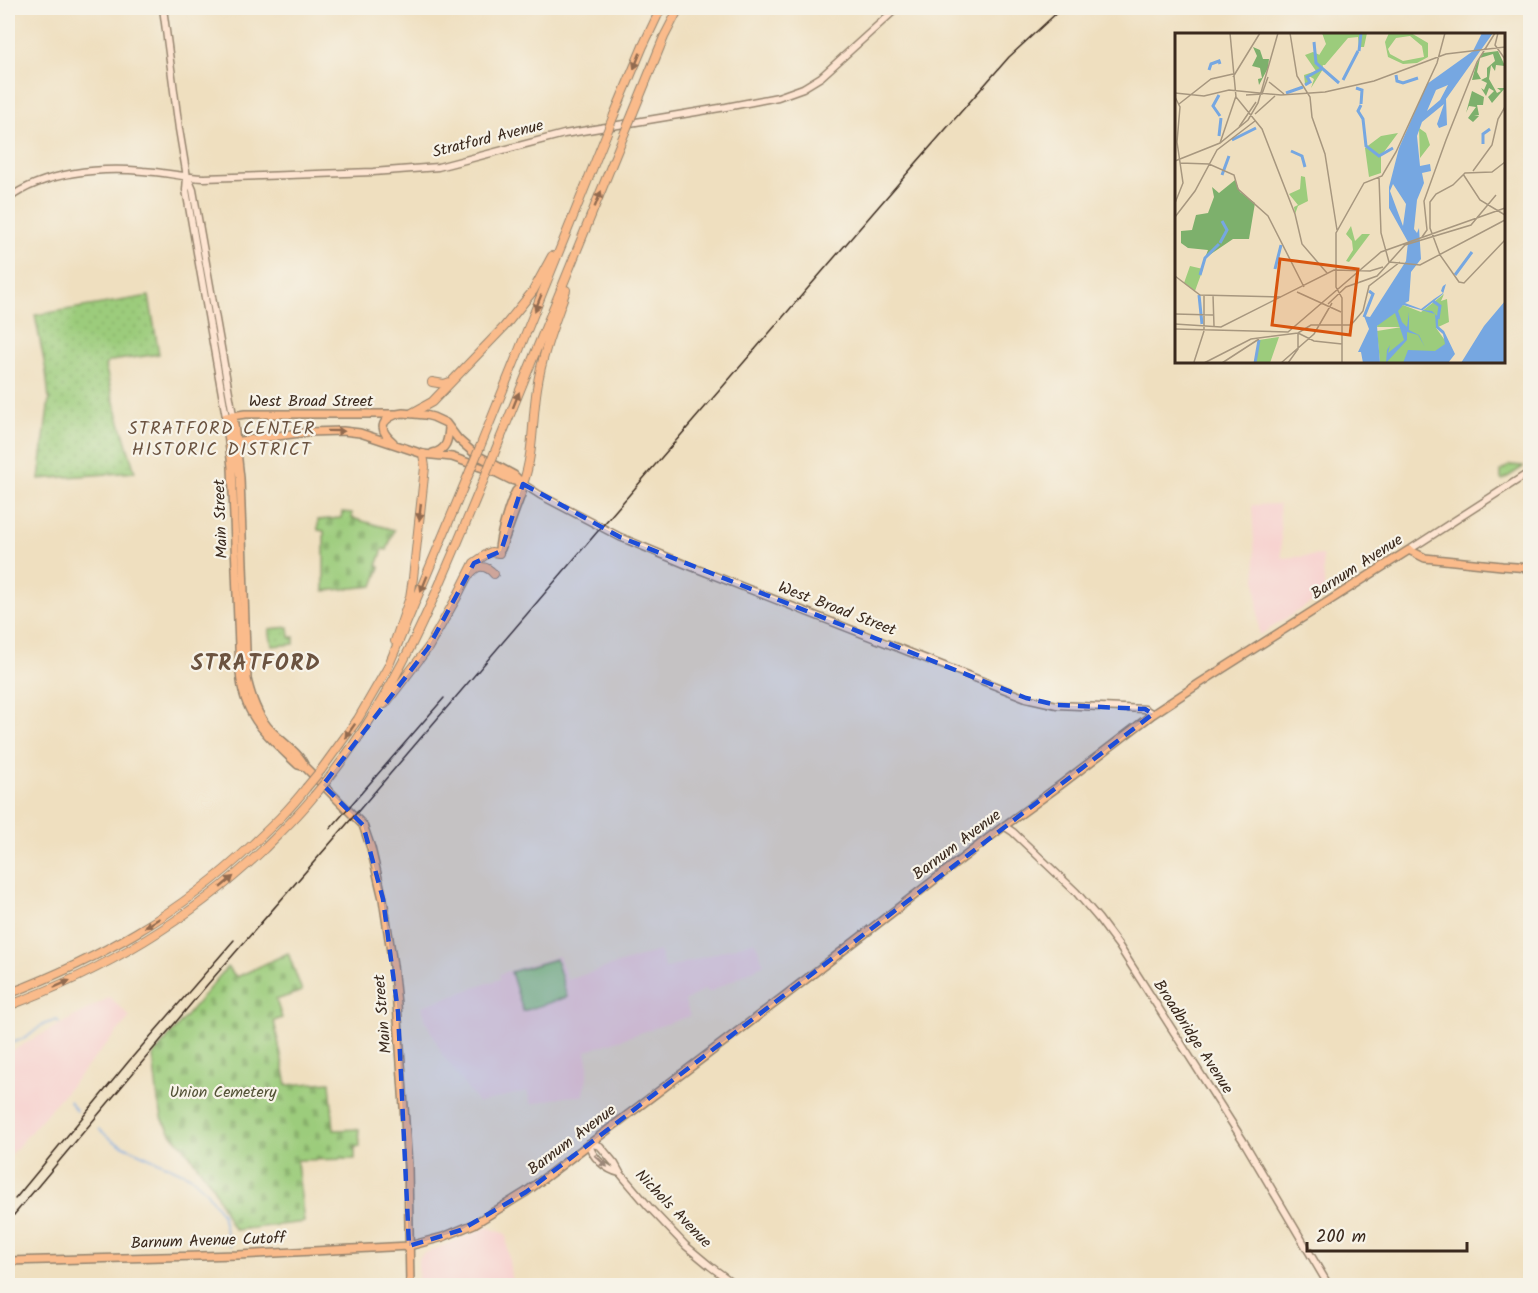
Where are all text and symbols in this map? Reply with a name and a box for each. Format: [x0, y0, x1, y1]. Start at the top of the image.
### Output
inset map [1175, 33, 1505, 363]
one-way arrow [632, 52, 641, 70]
street label: Stratford Avenue [430, 113, 546, 165]
one-way arrow [593, 190, 603, 208]
one-way arrow [533, 294, 543, 312]
street label: West Broad Street [249, 389, 374, 414]
one-way arrow [511, 390, 521, 408]
district label: STRATFORD CENTER HISTORIC DISTRICT [128, 415, 316, 465]
one-way arrow [327, 426, 346, 436]
street label: Main Street [207, 478, 235, 559]
one-way arrow [415, 502, 425, 521]
street label: Barnum Avenue [1306, 528, 1408, 606]
one-way arrow [419, 575, 428, 593]
street label: West Broad Street [774, 575, 900, 643]
district label: STRATFORD [191, 647, 321, 682]
one-way arrow [344, 722, 356, 738]
street label: Barnum Avenue [907, 803, 1007, 887]
one-way arrow [219, 876, 234, 889]
one-way arrow [144, 918, 160, 929]
street label: Main Street [367, 973, 399, 1055]
street label: Broadbridge Avenue [1147, 975, 1239, 1099]
one-way arrow [53, 979, 71, 989]
park label: Union Cemetery [169, 1080, 277, 1105]
street label: Barnum Avenue [522, 1098, 622, 1182]
one-way arrow [593, 1154, 607, 1168]
street label: Nichols Avenue [629, 1164, 717, 1254]
scale bar [1307, 1215, 1468, 1253]
text: 200 m [1316, 1223, 1366, 1252]
street label: Barnum Avenue Cutoff [130, 1226, 288, 1256]

